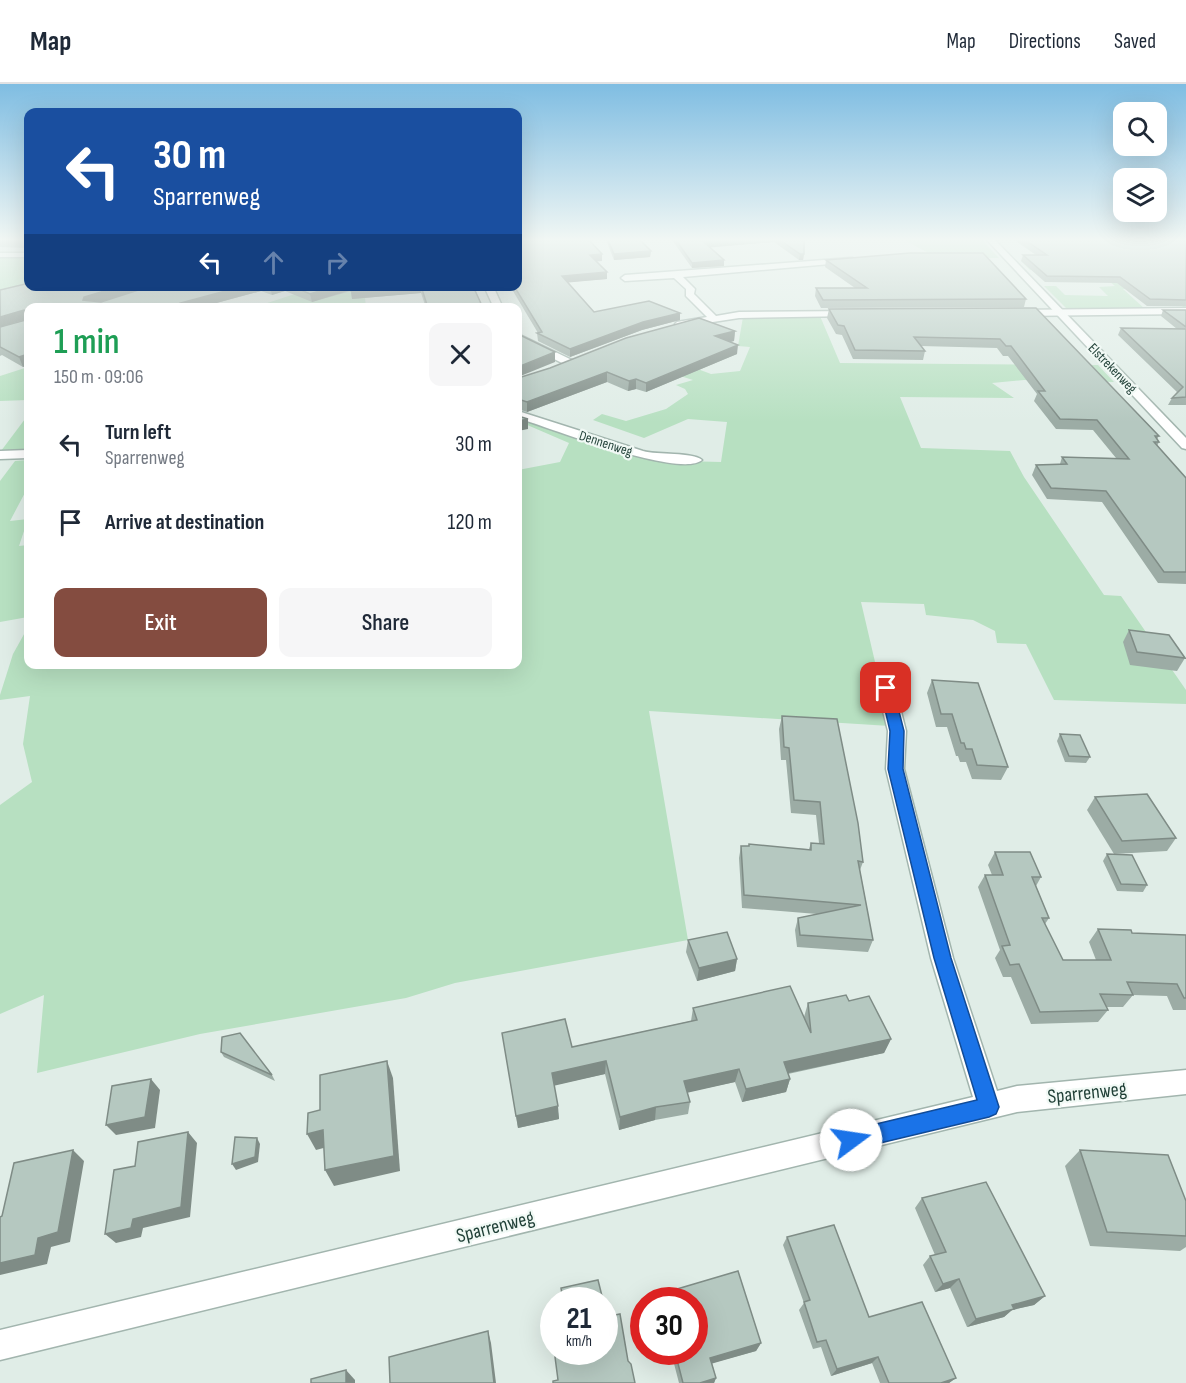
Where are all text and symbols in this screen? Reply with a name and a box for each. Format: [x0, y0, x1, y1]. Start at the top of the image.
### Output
text: Map [30, 25, 71, 58]
text: Map [946, 29, 976, 54]
text: Directions [1009, 29, 1081, 54]
text: Saved [1114, 29, 1156, 54]
map controls [1113, 102, 1167, 222]
button: search [1113, 102, 1167, 156]
text: 30 m [153, 130, 226, 181]
icon: left [54, 132, 132, 210]
button: layers [1113, 168, 1167, 222]
text: Sparrenweg [153, 181, 260, 213]
icon: left [194, 246, 227, 279]
icon: ahead [257, 246, 290, 279]
icon: right [320, 246, 353, 279]
text: 1 min [54, 321, 119, 364]
button: close [429, 323, 492, 386]
street label: Elstrekenweg [1085, 340, 1141, 397]
text: 150 m · 09:06 [54, 365, 144, 389]
text: Turn left [105, 419, 171, 446]
street label: Dennenweg [577, 427, 635, 460]
icon: left [54, 428, 87, 461]
text: 30 m [455, 431, 492, 458]
text: Sparrenweg [105, 446, 184, 470]
icon: arrive [54, 506, 87, 539]
text: Arrive at destination [105, 509, 264, 536]
text: 120 m [448, 509, 492, 536]
button: Exit [54, 588, 267, 657]
button: Share [279, 588, 492, 657]
pin [860, 662, 911, 713]
icon: arrive [869, 671, 902, 704]
street label: Sparrenweg [1046, 1077, 1128, 1109]
position arrow [819, 1108, 883, 1172]
street label: Sparrenweg [454, 1206, 537, 1248]
speed limit sign: 30 [630, 1287, 708, 1365]
text: 21 [567, 1301, 591, 1337]
text: km/h [566, 1332, 592, 1351]

